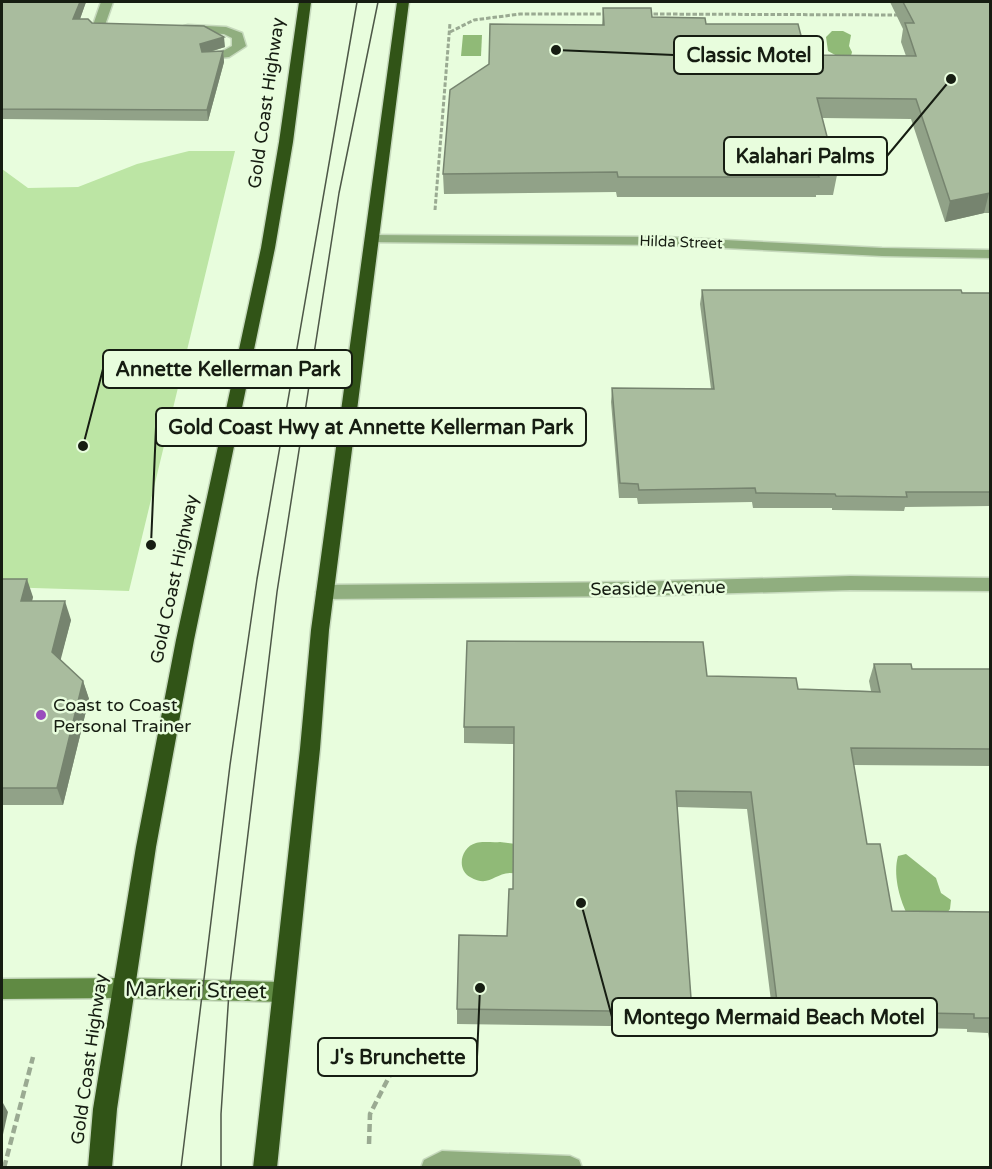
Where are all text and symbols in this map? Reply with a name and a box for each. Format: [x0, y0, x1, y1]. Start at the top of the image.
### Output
street label: Gold Coast Highway [243, 16, 289, 190]
callout: Classic Motel [674, 36, 823, 74]
text: Classic Motel [686, 44, 812, 68]
callout: Kalahari Palms [724, 137, 887, 175]
text: Kalahari Palms [735, 145, 875, 169]
street label: Hilda Street [639, 232, 723, 252]
callout: Annette Kellerman Park [103, 350, 352, 388]
text: Annette Kellerman Park [115, 358, 341, 382]
callout: Gold Coast Hwy at Annette Kellerman Park [156, 408, 586, 446]
text: Gold Coast Hwy at Annette Kellerman Park [168, 416, 574, 440]
street label: Gold Coast Highway [145, 492, 203, 666]
street label: Seaside Avenue [590, 576, 726, 600]
place label: Coast to Coast Personal Trainer [53, 694, 191, 737]
marker: Coast to Coast Personal Trainer [34, 708, 48, 722]
street label: Gold Coast Highway [66, 972, 112, 1146]
street label: Markeri Street [125, 977, 267, 1004]
callout: Montego Mermaid Beach Motel [612, 998, 937, 1036]
text: Montego Mermaid Beach Motel [623, 1006, 925, 1030]
callout: J's Brunchette [318, 1038, 477, 1076]
text: J's Brunchette [330, 1046, 465, 1070]

